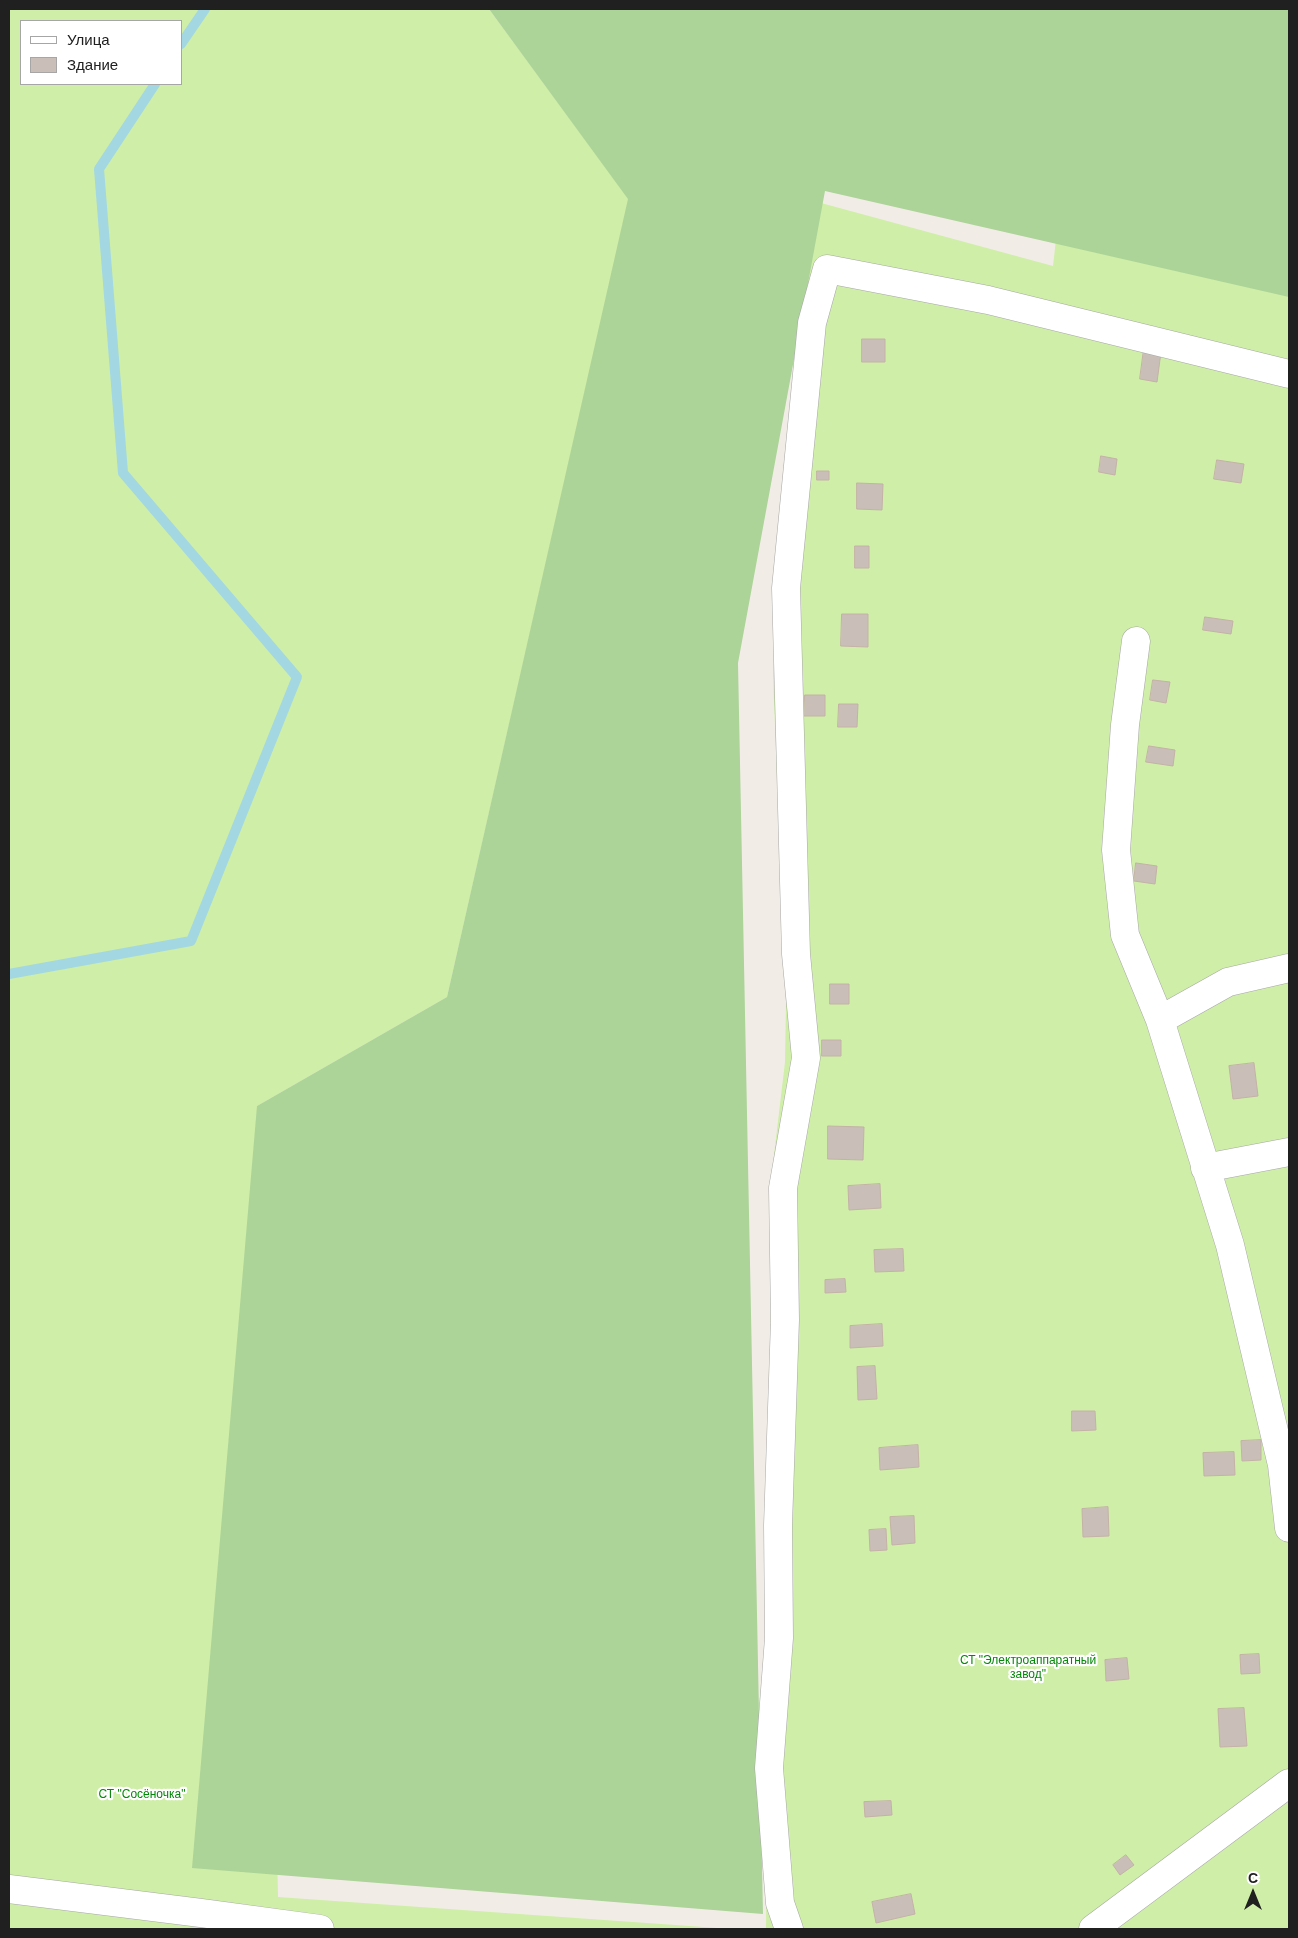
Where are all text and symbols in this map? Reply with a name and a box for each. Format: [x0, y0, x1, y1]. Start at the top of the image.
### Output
legend [20, 20, 182, 85]
text: Улица [67, 31, 110, 48]
text: Здание [67, 56, 118, 73]
park label: СТ "Электроаппаратный завод" [960, 1654, 1096, 1682]
park label: СТ "Сосёночка" [99, 1788, 185, 1802]
north arrow [1228, 1868, 1278, 1918]
text: С [1248, 1870, 1258, 1886]

